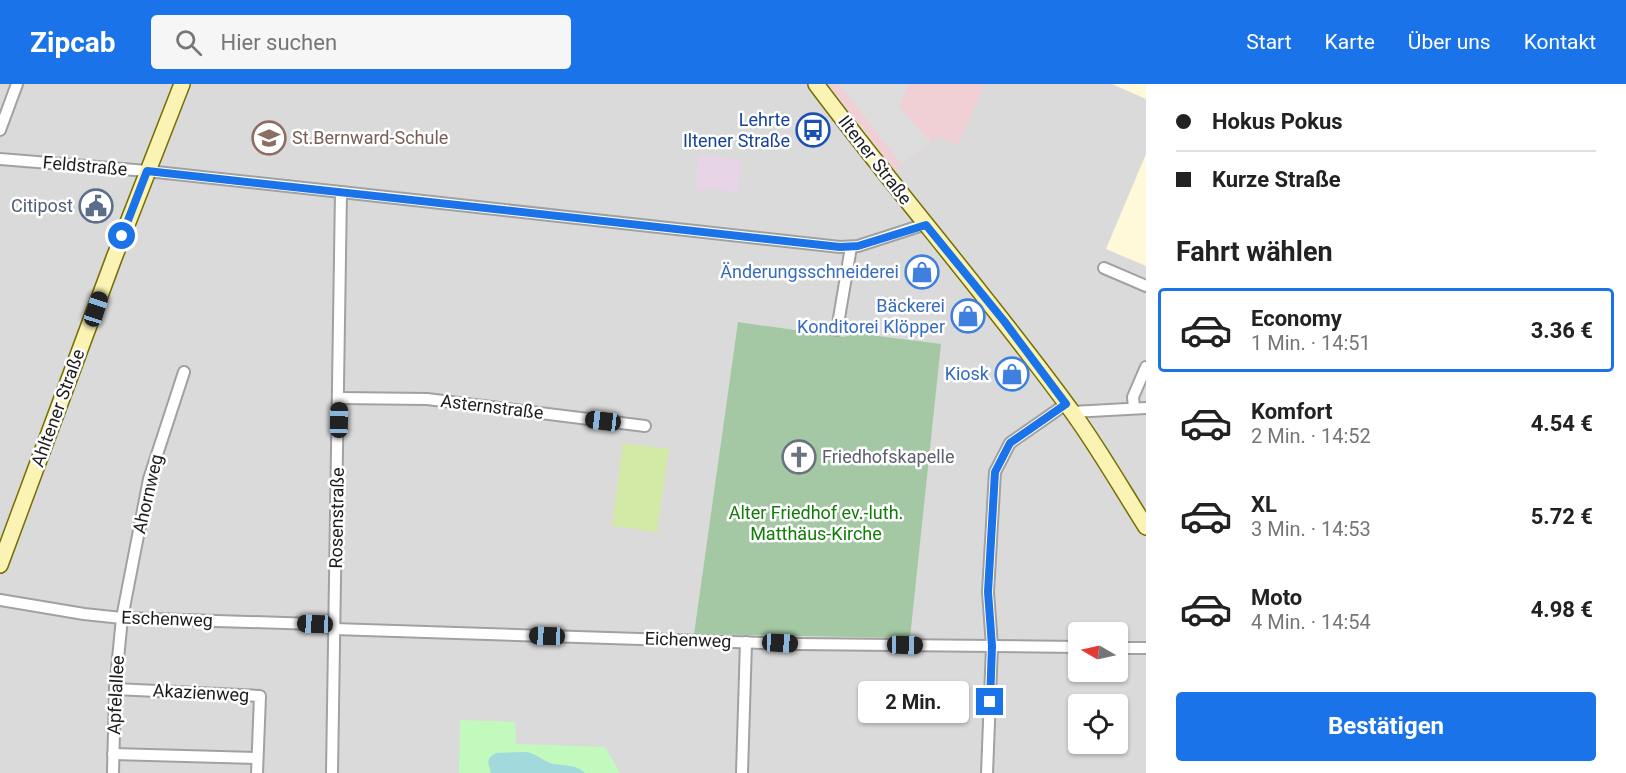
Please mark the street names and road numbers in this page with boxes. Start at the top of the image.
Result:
street label: Iltener Straße [834,111,917,208]
street label: Feldstraße [42,151,128,180]
street label: Ahltener Straße [26,346,89,470]
street label: Asternstraße [439,390,545,423]
street label: Ahornweg [128,452,167,536]
street label: Rosenstraße [325,467,348,569]
street label: Eschenweg [121,606,213,631]
street label: Eichenweg [644,627,732,652]
street label: Apfelallee [103,655,128,735]
street label: Akazienweg [152,679,250,706]

